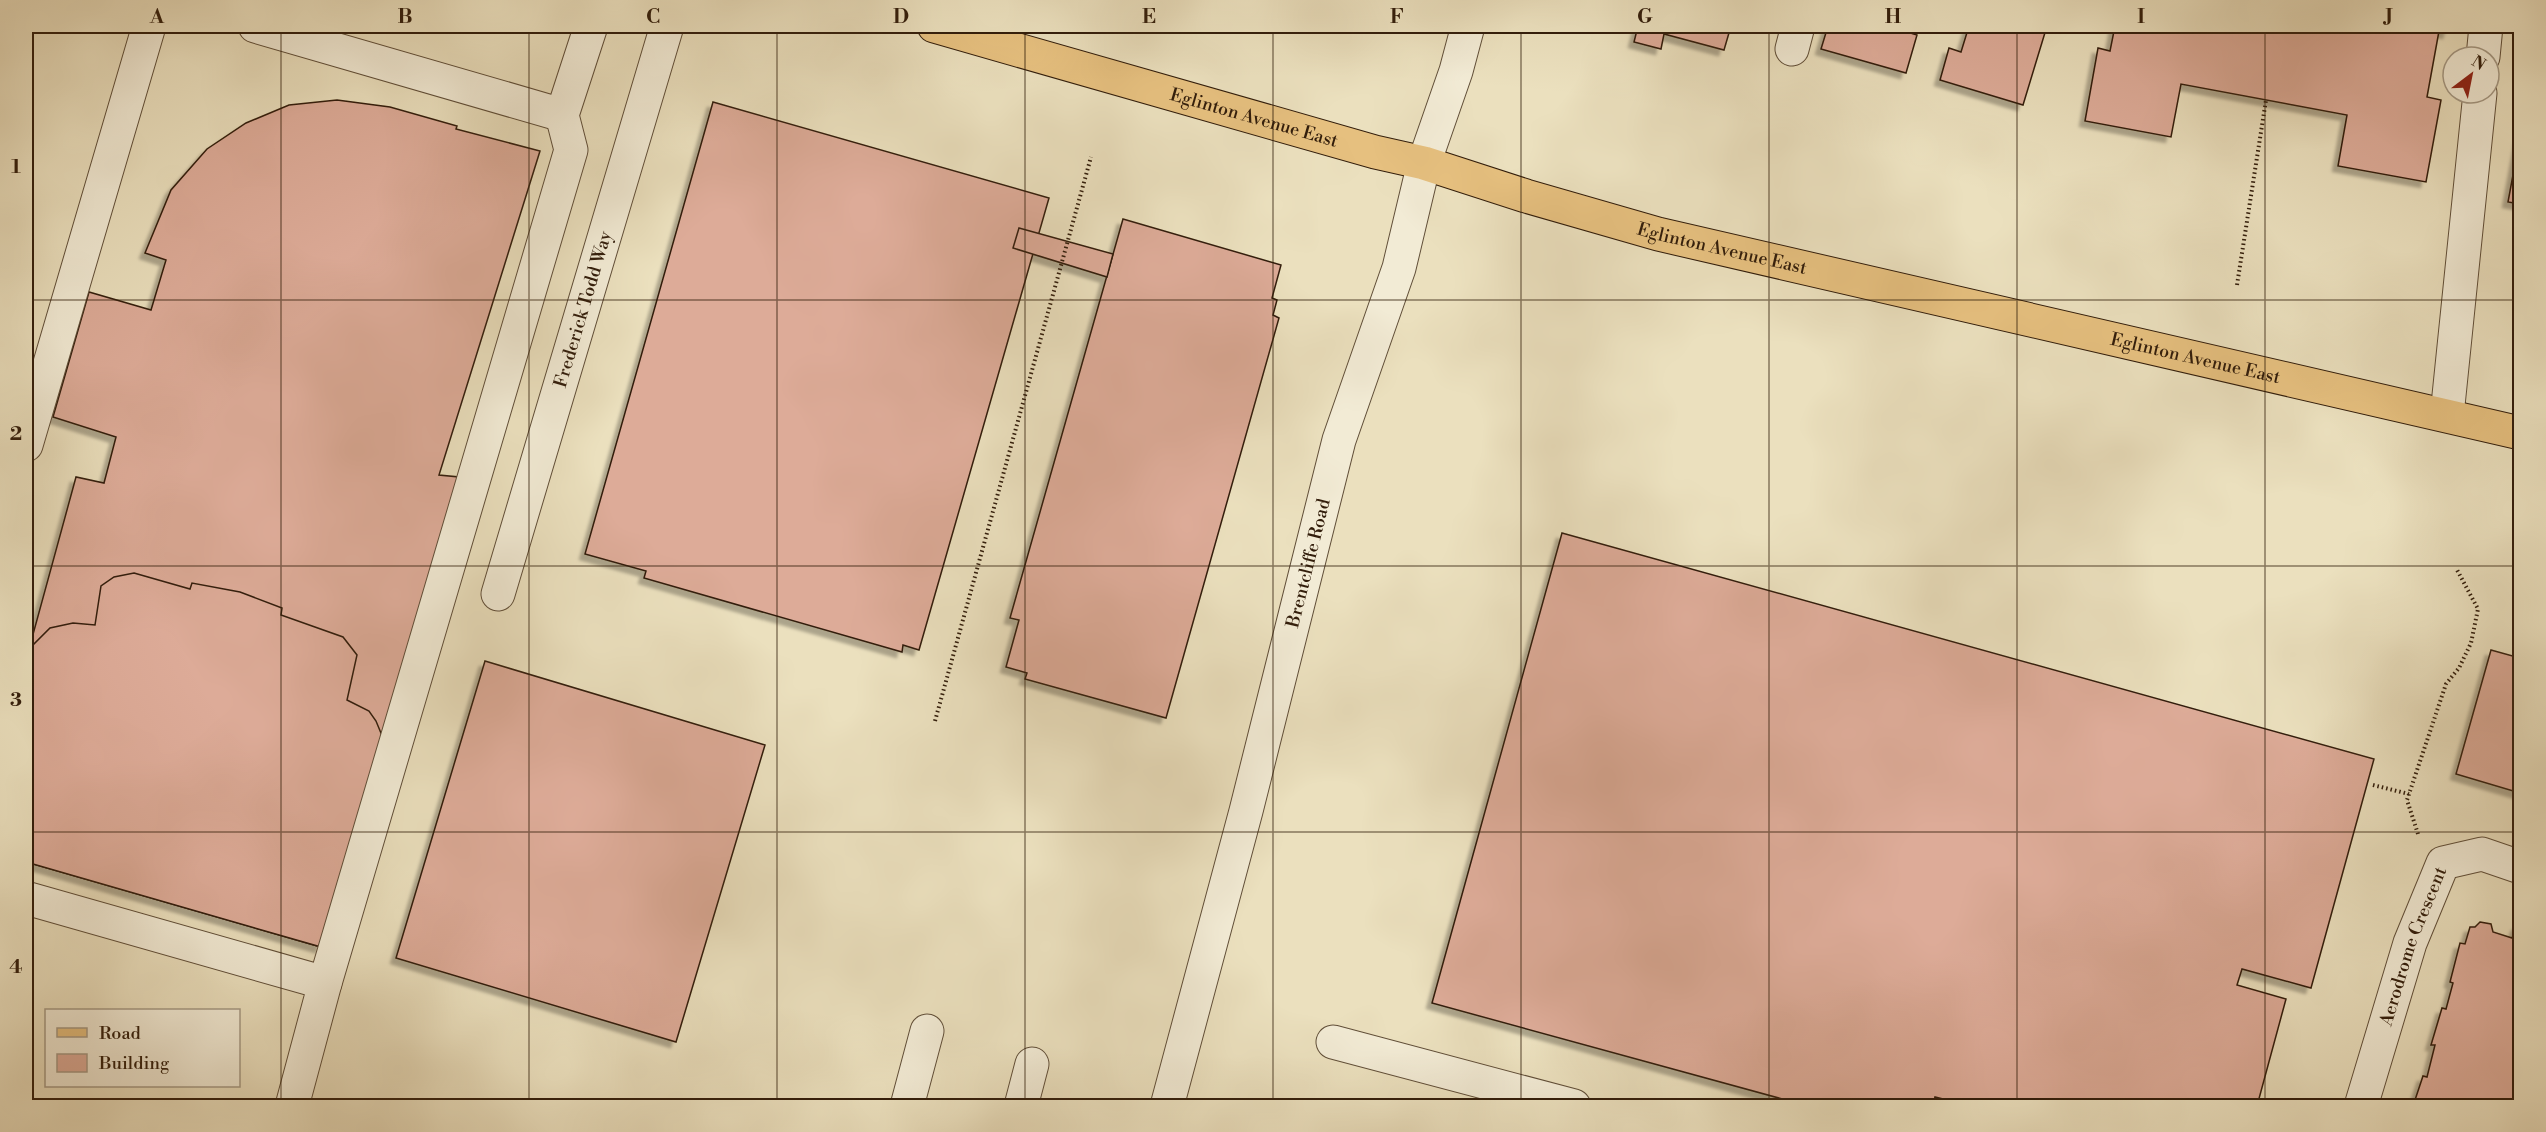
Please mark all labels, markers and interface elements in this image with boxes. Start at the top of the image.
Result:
text: A [149,5,165,30]
text: B [397,5,413,30]
text: C [646,5,660,30]
text: D [893,5,909,30]
text: E [1142,5,1156,30]
text: F [1390,5,1404,30]
text: G [1637,5,1653,30]
text: H [1885,5,1902,30]
text: I [2137,5,2145,30]
text: J [2382,5,2393,30]
north arrow [2441,45,2501,105]
text: N [2468,51,2489,75]
street label: Eglinton Avenue East [1168,83,1341,153]
text: 1 [11,155,21,180]
street label: Eglinton Avenue East [1634,217,1810,280]
street label: Frederick Todd Way [549,228,617,390]
street label: Eglinton Avenue East [2108,327,2283,389]
text: 2 [10,422,22,447]
street label: Brentcliffe Road [1281,495,1336,631]
text: 3 [10,688,22,713]
street label: Aerodrome Crescent [2374,863,2452,1030]
text: 4 [9,955,23,980]
legend [45,1009,240,1087]
text: Road [99,1022,142,1045]
text: Building [98,1052,170,1075]

